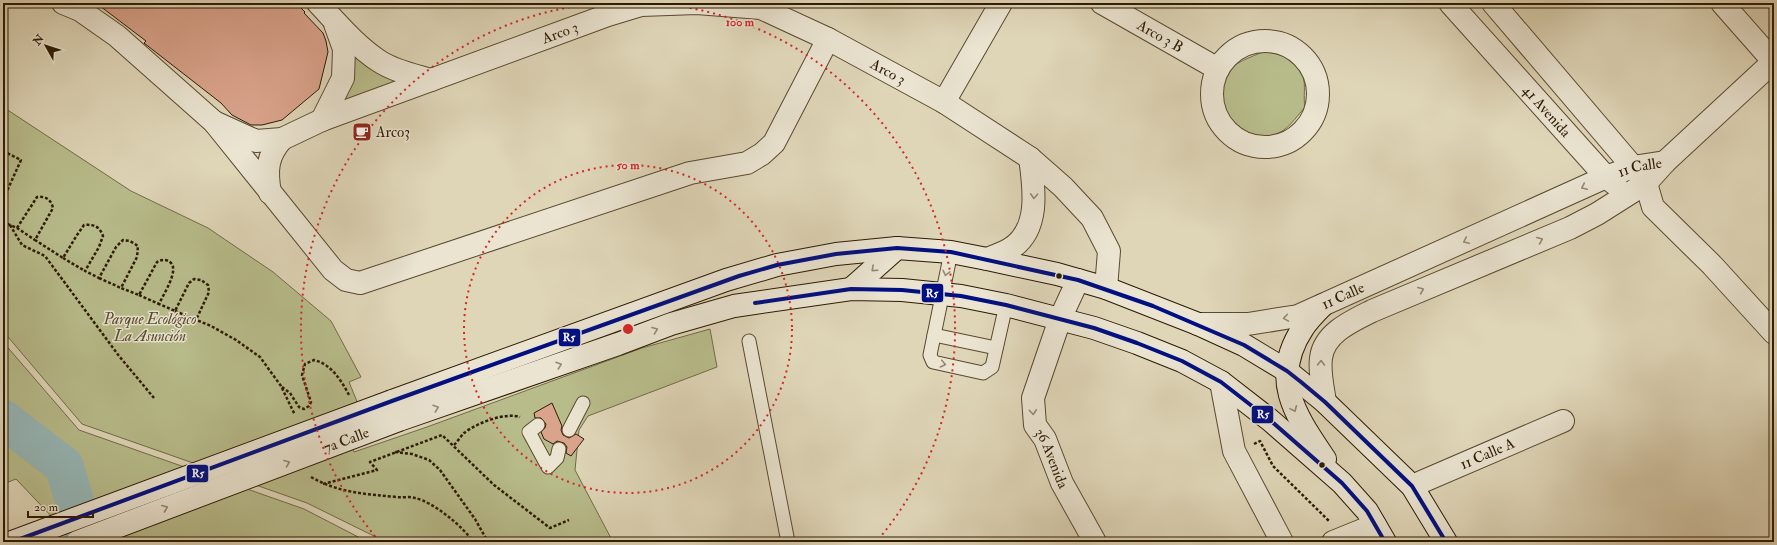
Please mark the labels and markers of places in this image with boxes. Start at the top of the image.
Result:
cafe icon: Arco3 [351,121,373,143]
place label: Arco3 [375,123,410,142]
unlabelled marker [1054,271,1064,281]
centre of rings [621,322,635,336]
unlabelled marker [1317,460,1327,470]

